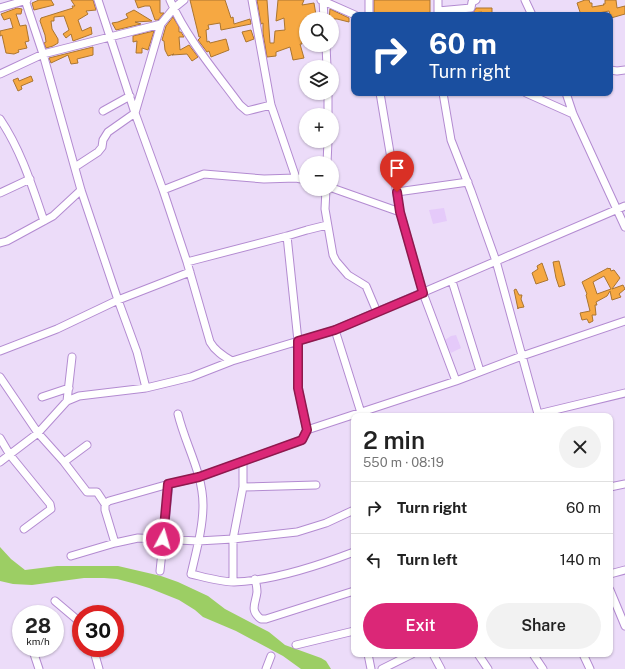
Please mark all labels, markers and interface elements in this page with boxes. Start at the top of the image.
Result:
map controls [299,12,339,196]
button: search [299,12,339,52]
text: 60 m [429,27,497,60]
icon: right [363,28,415,80]
button: layers [299,60,339,100]
text: Turn right [429,61,511,82]
button: + [299,108,339,148]
pin [380,151,414,192]
button: − [299,156,339,196]
icon: arrive [386,157,408,179]
text: 2 min [363,426,425,454]
button: close [559,426,601,468]
text: 550 m · 08:19 [363,455,444,470]
icon: right [363,497,385,519]
text: Turn right [397,499,467,516]
text: 60 m [566,499,601,516]
position arrow [142,518,184,560]
icon: left [363,549,385,571]
text: Turn left [397,551,458,568]
text: 140 m [560,551,601,568]
button: Exit [363,603,478,649]
button: Share [486,603,601,649]
speed limit sign: 30 [72,605,124,657]
text: 28 [25,614,51,638]
text: km/h [26,635,50,647]

